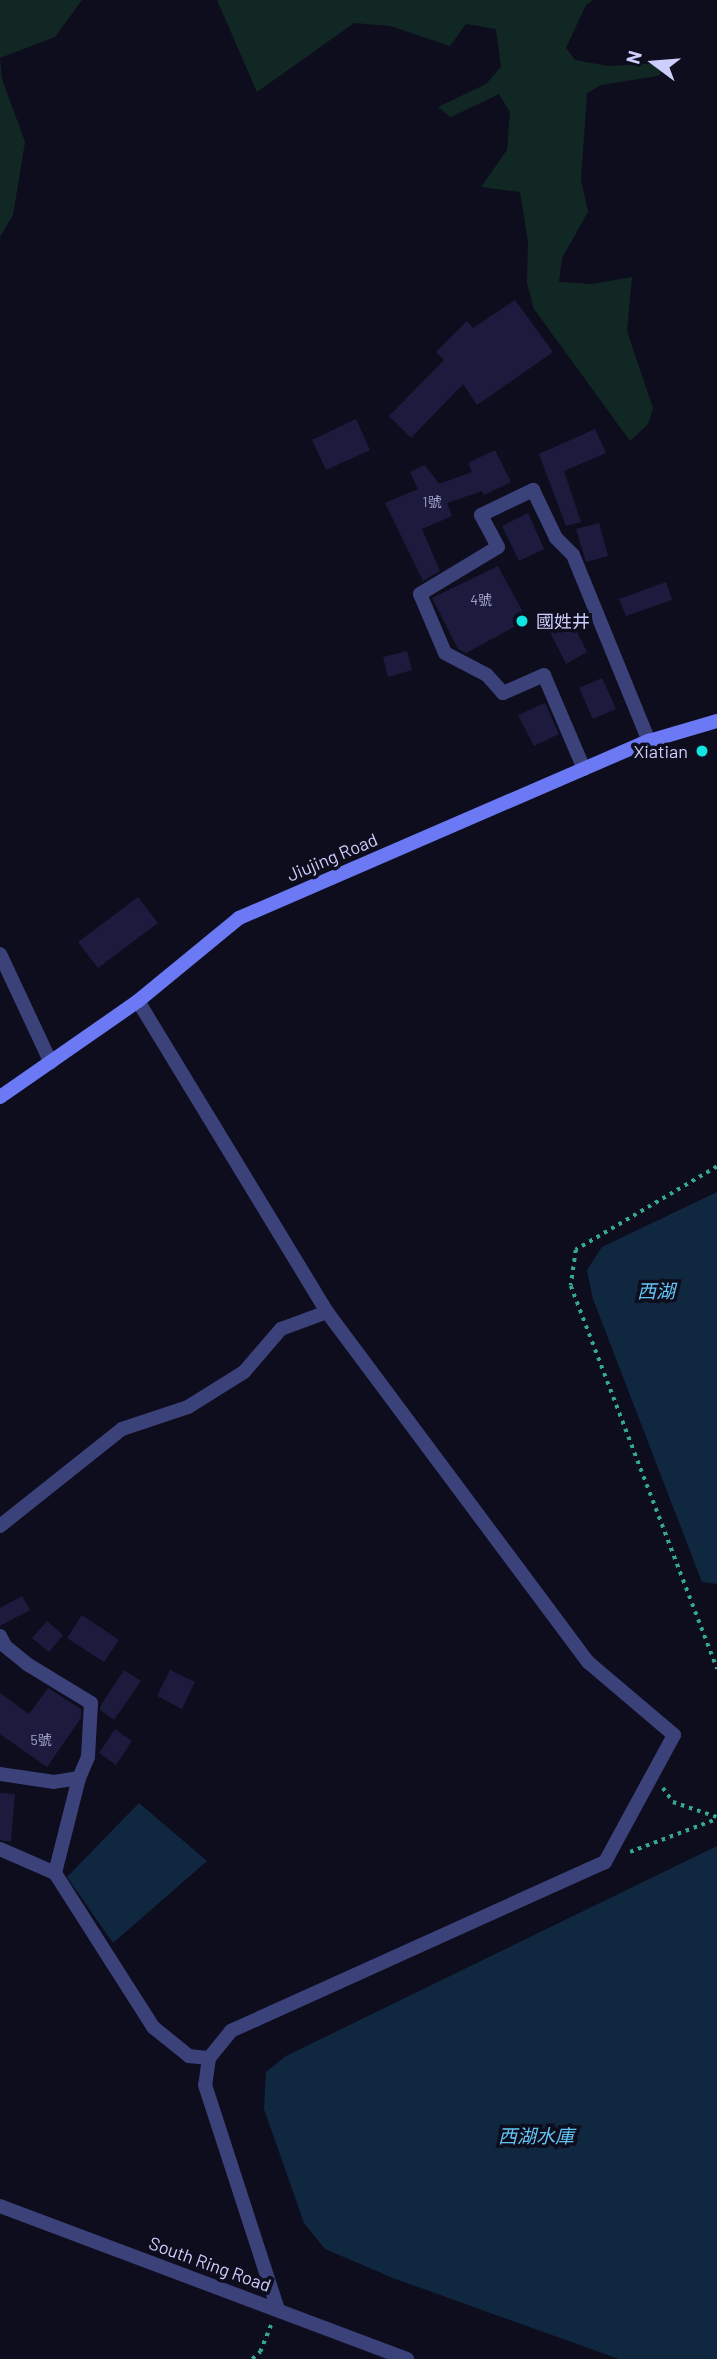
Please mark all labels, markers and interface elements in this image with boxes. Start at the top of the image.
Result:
north arrow [619,28,689,98]
text: N [621,48,646,66]
house number: 1號 [423,494,441,510]
house number: 4號 [470,592,492,608]
place label: 國姓井 [536,610,590,632]
marker: 國姓井 [514,613,530,629]
place label: Xiatian [634,740,688,762]
marker: Xiatian [694,743,710,759]
street label: Jiujing Road [283,828,381,886]
water label: 西湖 [637,1280,675,1302]
house number: 5號 [30,1732,52,1748]
water label: 西湖水庫 [498,2125,574,2147]
street label: South Ring Road [146,2232,274,2296]

